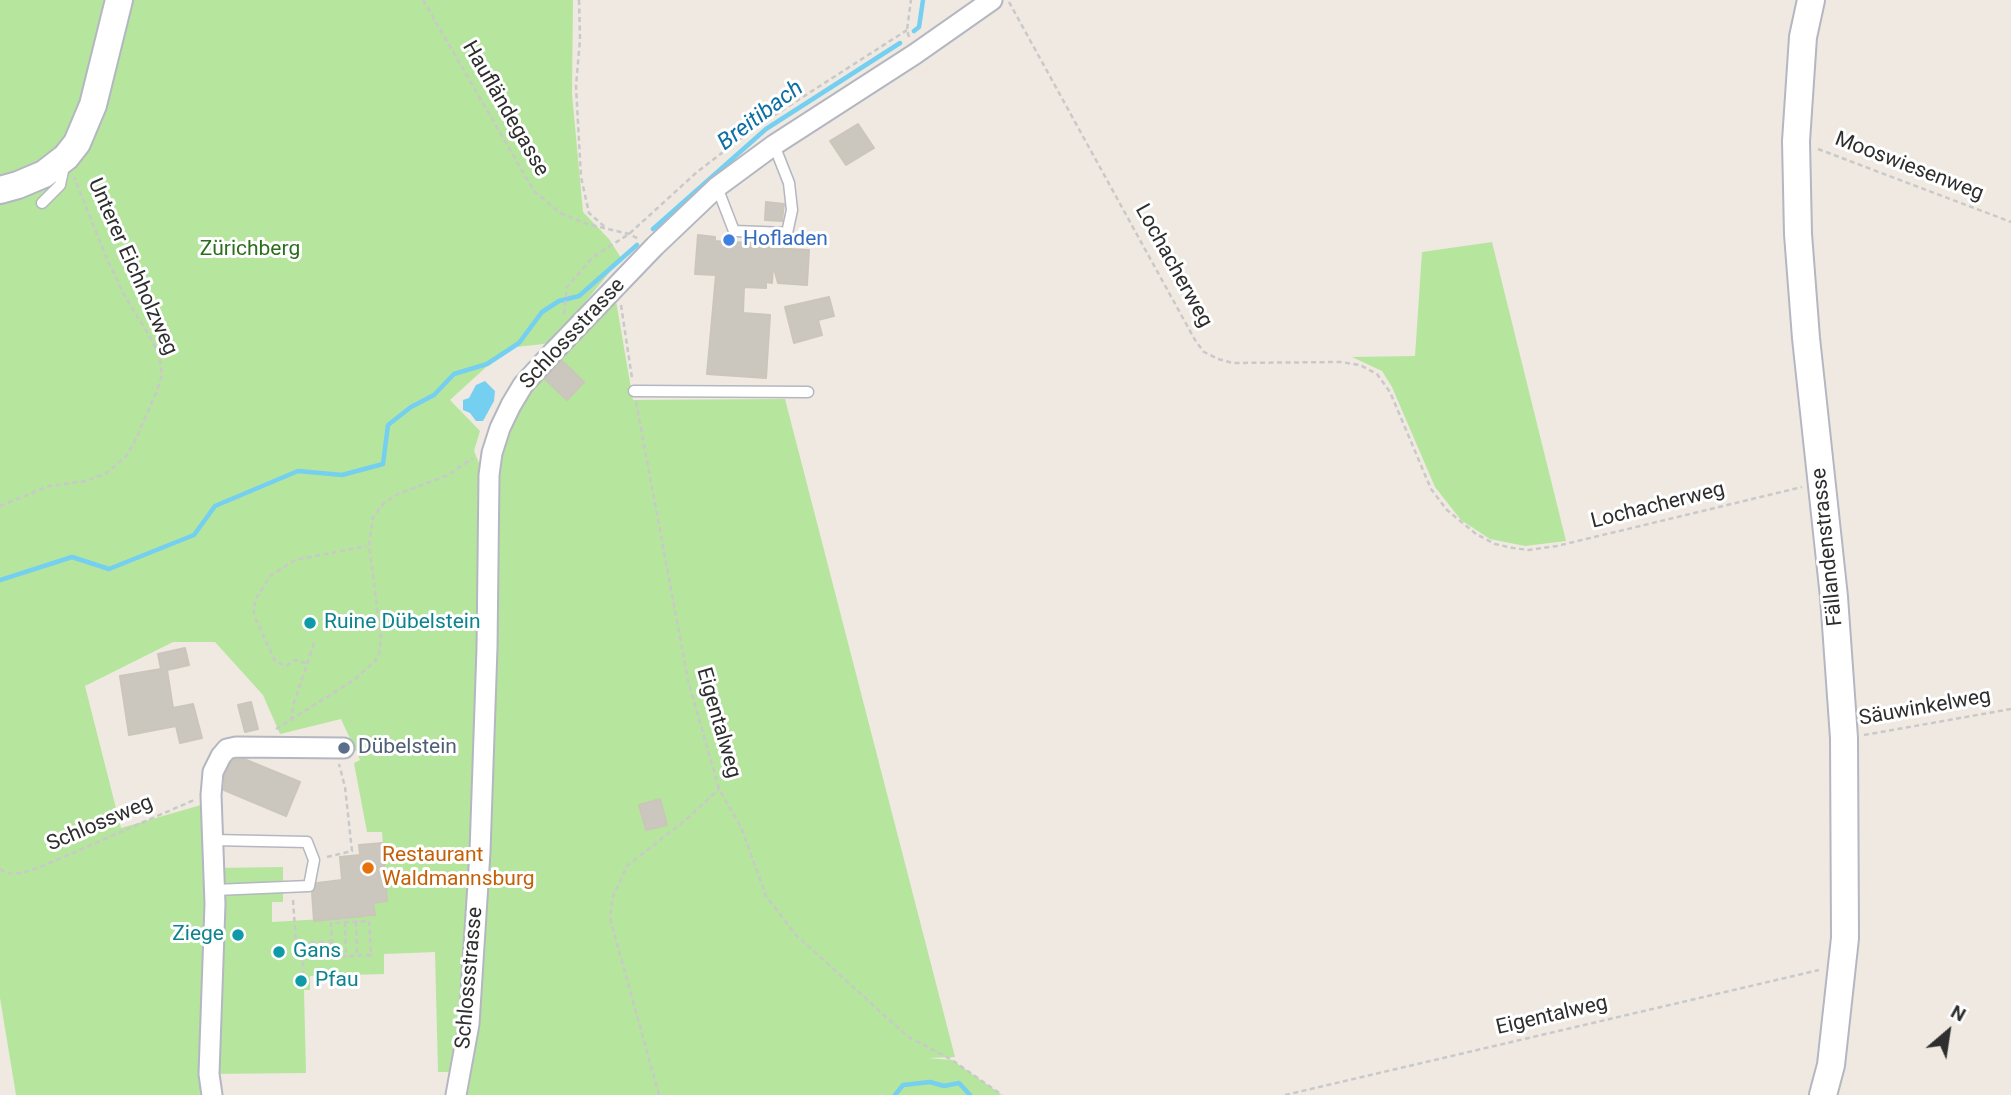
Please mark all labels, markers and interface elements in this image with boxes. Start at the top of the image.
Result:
street label: Haufländegasse [456,37,554,181]
water label: Breitibach [713,75,809,157]
street label: Mooswiesenweg [1831,127,1987,207]
street label: Unterer Eichholzweg [82,175,182,359]
street label: Lochacherweg [1129,200,1217,332]
place label: Hofladen [743,227,828,253]
marker: Hofladen [721,232,737,248]
park label: Zürichberg [200,237,300,263]
street label: Schlossstrasse [515,273,631,395]
street label: Fällandenstrasse [1807,467,1849,627]
street label: Lochacherweg [1589,477,1727,535]
place label: Ruine Dübelstein [324,610,481,636]
marker: Ruine Dübelstein [302,615,318,631]
street label: Eigentalweg [690,665,746,781]
street label: Säuwinkelweg [1857,684,1993,732]
place label: Dübelstein [358,735,457,761]
marker: Dübelstein [336,740,352,756]
street label: Schlossweg [43,790,157,858]
place label: Restaurant Waldmannsburg [382,843,535,893]
marker: Restaurant Waldmannsburg [360,860,376,876]
street label: Schlossstrasse [451,906,489,1050]
place label: Ziege [172,922,224,948]
marker: Ziege [230,927,246,943]
place label: Gans [293,939,341,965]
marker: Gans [271,944,287,960]
place label: Pfau [315,968,359,994]
marker: Pfau [293,973,309,989]
street label: Eigentalweg [1494,991,1610,1041]
north arrow [1913,997,1983,1067]
text: N [1947,1000,1970,1027]

